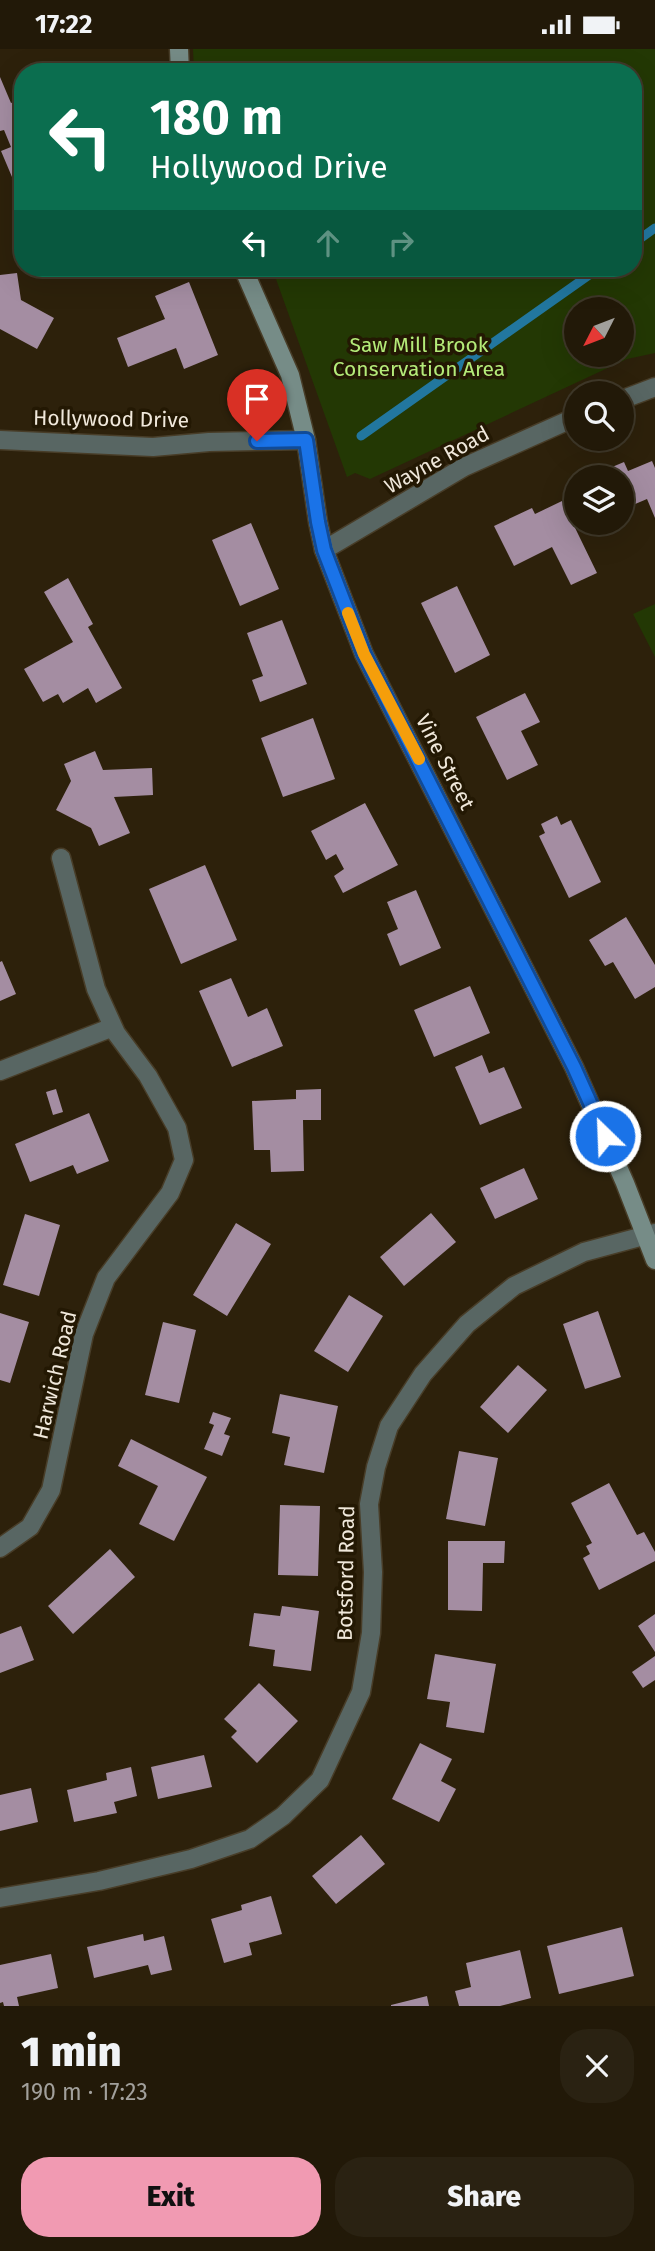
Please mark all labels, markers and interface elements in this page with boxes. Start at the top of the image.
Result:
text: 17:22 [35,9,92,40]
text: 180 m [150,88,283,147]
icon: left [35,91,126,182]
text: Hollywood Drive [150,148,388,186]
icon: left [236,224,274,262]
icon: ahead [309,224,347,262]
icon: right [382,224,420,262]
north arrow [564,297,634,367]
map controls [564,297,634,535]
park label: Saw Mill Brook Conservation Area [333,332,505,382]
pin [227,369,287,441]
icon: arrive [238,380,276,418]
button: search [564,381,634,451]
street label: Hollywood Drive [33,405,189,433]
street label: Wayne Road [380,421,494,499]
button: layers [564,465,634,535]
street label: Vine Street [410,710,480,815]
position arrow [568,1099,642,1173]
street label: Harwich Road [28,1308,82,1442]
street label: Botsford Road [332,1505,360,1641]
text: 1 min [21,2027,122,2077]
button: close [560,2029,634,2103]
text: 190 m · 17:23 [21,2078,148,2106]
button: Exit [21,2157,321,2237]
button: Share [335,2157,634,2237]

